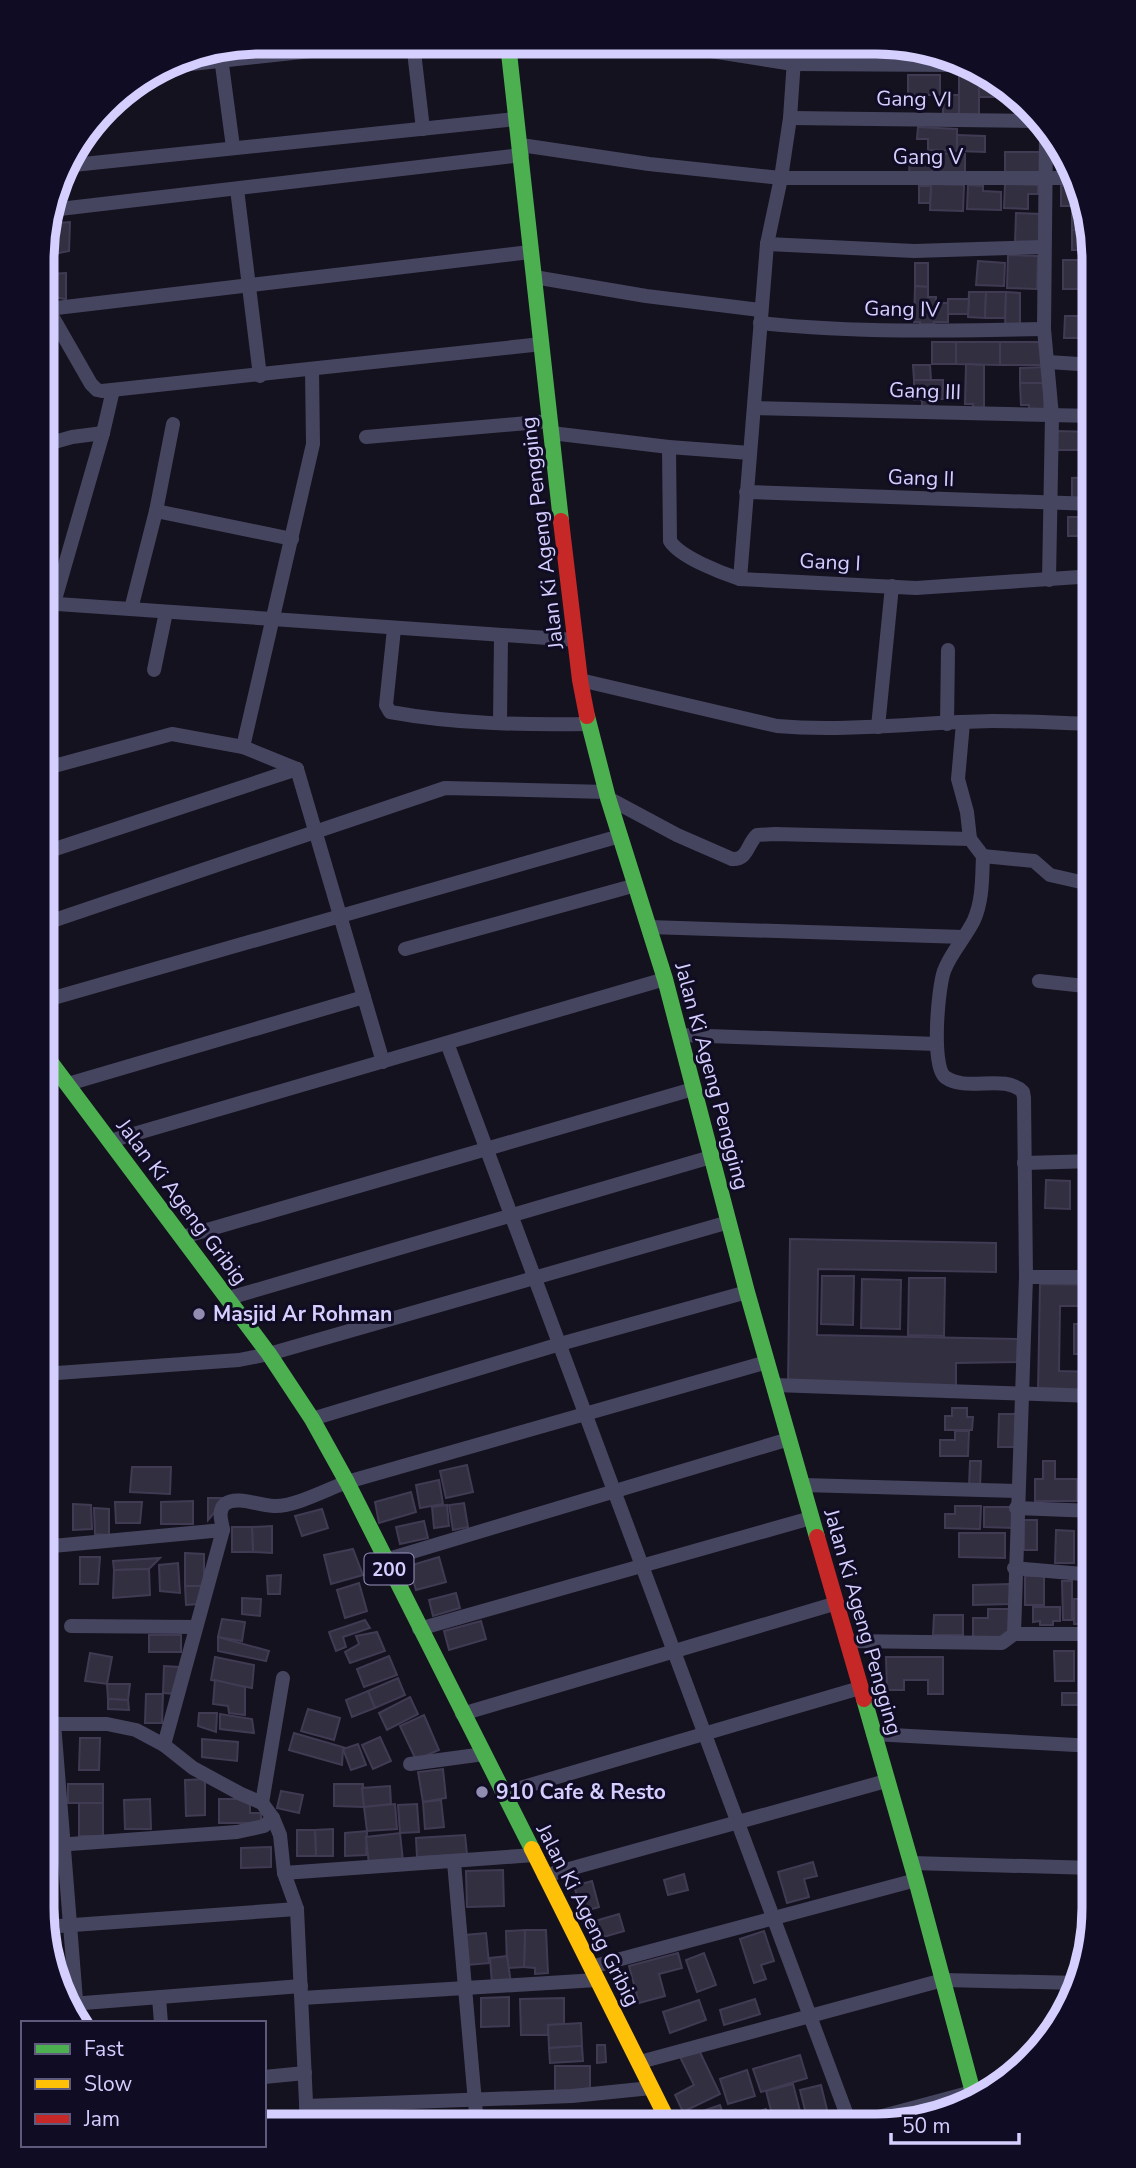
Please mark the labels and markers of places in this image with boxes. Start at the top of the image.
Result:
place label: Masjid Ar Rohman [213,1300,392,1328]
marker: Masjid Ar Rohman [191,1306,207,1322]
place label: 910 Cafe & Resto [496,1778,666,1806]
marker: 910 Cafe & Resto [474,1784,490,1800]

